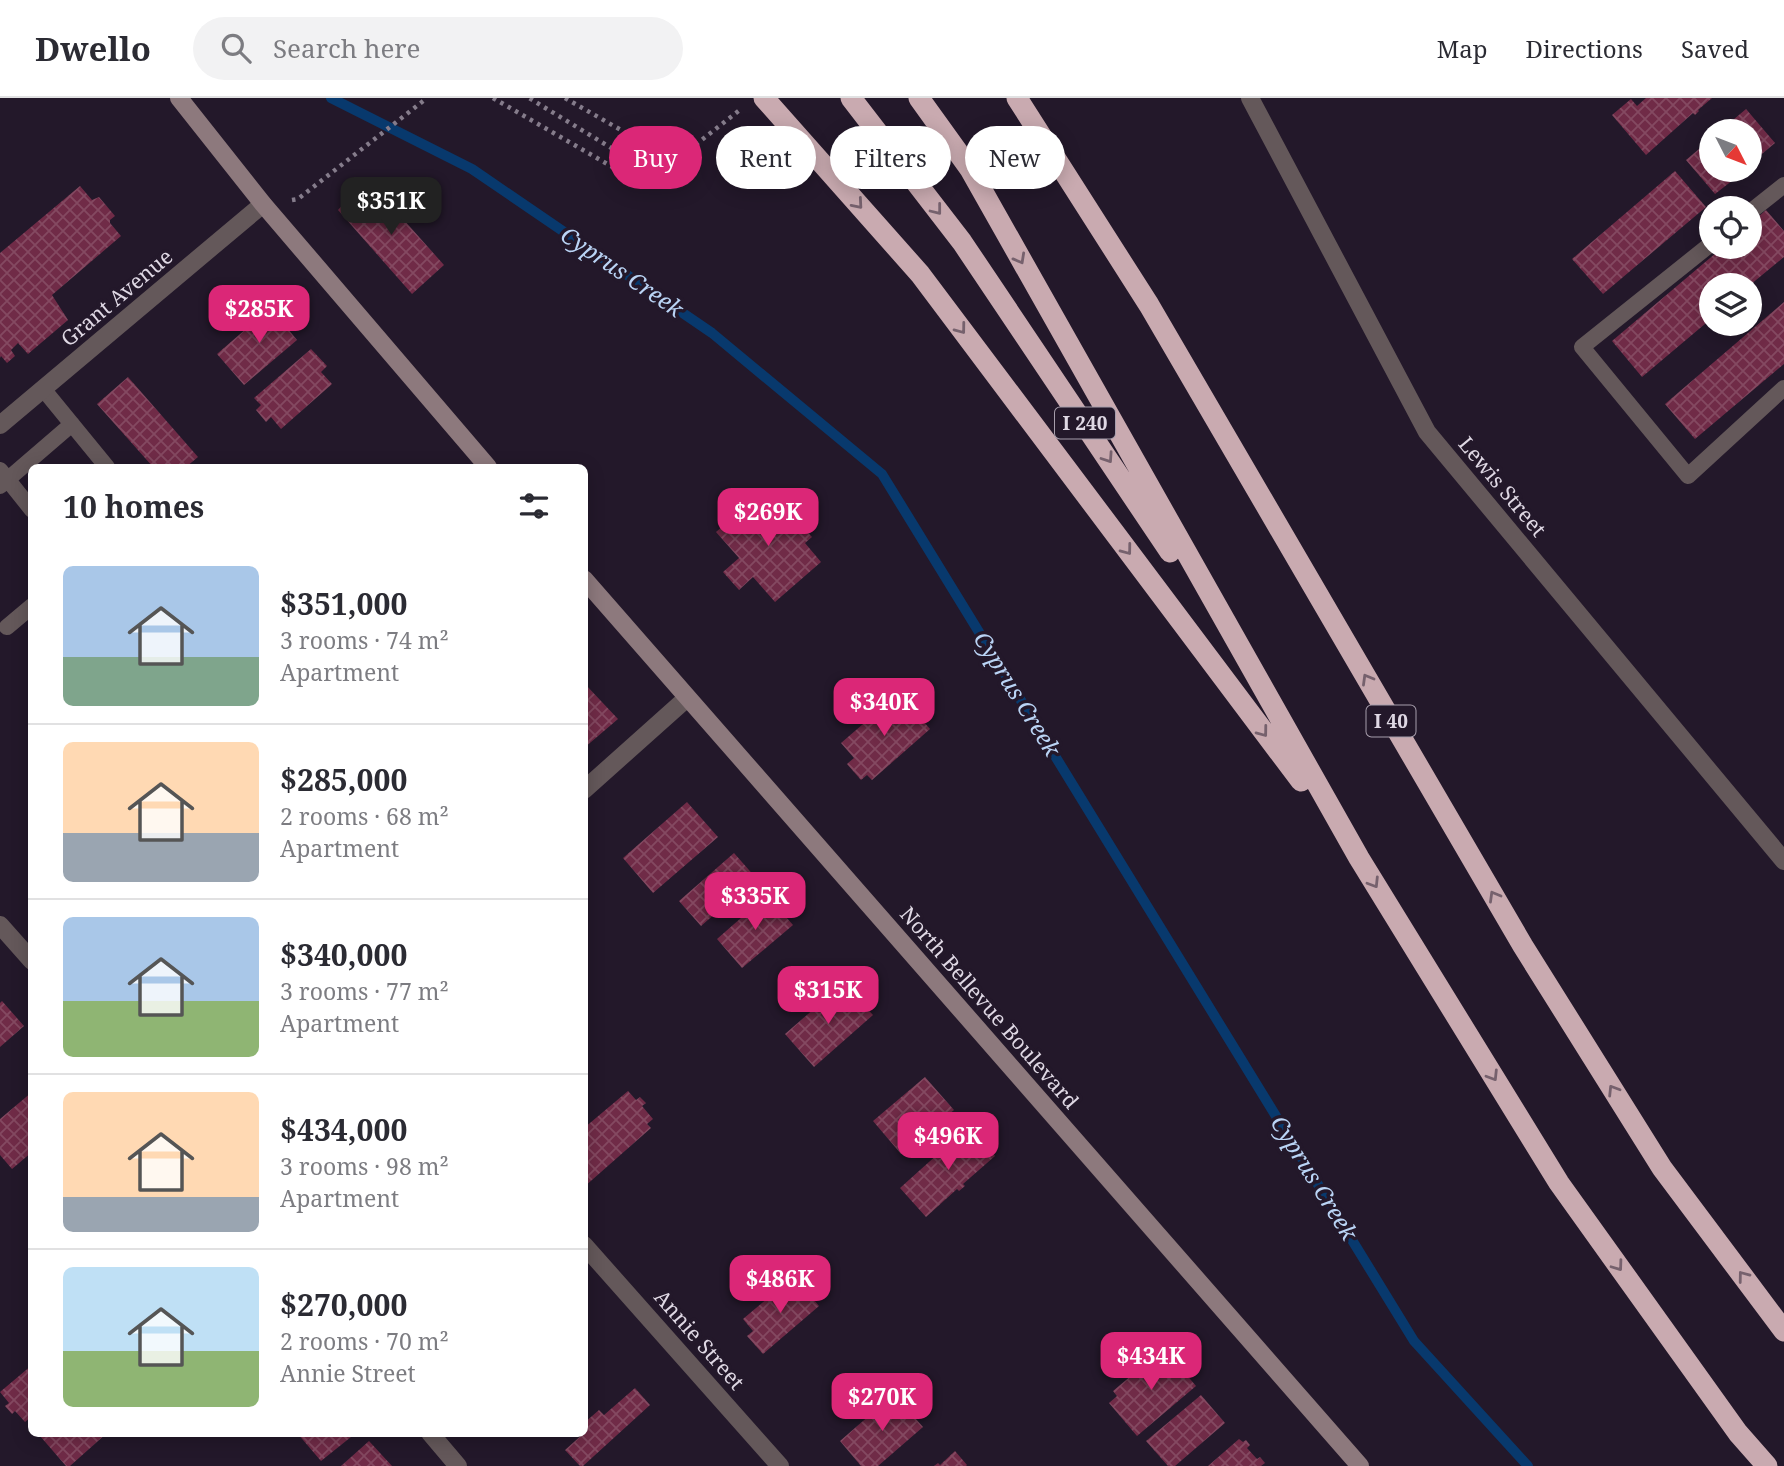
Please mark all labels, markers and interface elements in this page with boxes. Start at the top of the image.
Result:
search box [193,17,683,80]
text: Dwello [35,26,151,71]
icon: search [217,29,255,67]
text: Search here [273,30,421,66]
text: Map [1437,32,1488,65]
text: Directions [1526,32,1643,65]
text: Saved [1681,32,1749,65]
north arrow [1699,119,1762,182]
map controls [1699,119,1762,336]
chip: Buy [609,126,702,189]
chip: Rent [716,126,816,189]
chip: Filters [830,126,951,189]
chip: New [965,126,1065,189]
pin: $351K [342,178,440,237]
text: $351K [357,184,425,216]
one-way arrow [850,196,862,209]
button: locate [1699,196,1762,259]
one-way arrow [929,203,942,215]
water label: Cyprus Creek [555,218,691,325]
street label: Grant Avenue [55,242,178,352]
one-way arrow [1012,252,1025,264]
button: layers [1699,273,1762,336]
pin: $285K [210,286,308,345]
text: $285K [225,292,293,324]
one-way arrow [952,321,965,333]
road number: I 240 [1055,408,1115,438]
street label: Lewis Street [1453,430,1553,542]
one-way arrow [1100,450,1112,463]
text: 10 homes [63,486,204,527]
icon: filters [515,487,553,525]
pin: $269K [719,489,817,548]
text: $269K [734,495,802,527]
one-way arrow [1118,542,1131,554]
text: $351,000 [280,583,407,624]
icon: home [119,594,203,678]
text: 3 rooms · 74 m² [280,624,449,656]
water label: Cyprus Creek [967,625,1069,763]
text: Apartment [280,656,399,688]
one-way arrow [1362,673,1375,686]
pin: $340K [835,678,933,738]
text: $340K [850,685,918,717]
road number: I 40 [1366,706,1416,736]
one-way arrow [1255,724,1268,736]
text: $285,000 [280,759,407,800]
icon: home [119,770,203,854]
text: 2 rooms · 68 m² [280,800,449,832]
text: Apartment [280,832,399,864]
pin: $335K [706,872,804,932]
one-way arrow [1365,875,1378,888]
text: $335K [721,879,789,911]
one-way arrow [1489,891,1502,904]
street label: North Bellevue Boulevard [894,900,1085,1114]
text: $340,000 [280,934,407,975]
icon: home [119,945,203,1029]
pin: $315K [779,967,877,1026]
text: $315K [794,973,862,1005]
text: 3 rooms · 77 m² [280,975,449,1007]
text: Apartment [280,1007,399,1039]
one-way arrow [1485,1069,1498,1082]
one-way arrow [1609,1085,1622,1098]
text: $434,000 [280,1109,407,1150]
water label: Cyprus Creek [1264,1109,1366,1247]
pin: $496K [899,1112,997,1172]
text: $496K [914,1119,982,1151]
icon: home [119,1120,203,1204]
text: 3 rooms · 98 m² [280,1150,449,1182]
text: Apartment [280,1182,399,1214]
pin: $486K [731,1256,829,1315]
one-way arrow [1610,1258,1623,1271]
text: $486K [746,1262,814,1294]
one-way arrow [1739,1272,1752,1284]
street label: Annie Street [649,1283,751,1395]
text: $270,000 [280,1284,407,1325]
icon: home [119,1295,203,1379]
text: 2 rooms · 70 m² [280,1325,449,1357]
pin: $434K [1102,1332,1200,1392]
text: $434K [1117,1339,1185,1371]
text: Annie Street [280,1357,416,1389]
pin: $270K [833,1374,931,1433]
text: $270K [848,1380,916,1412]

